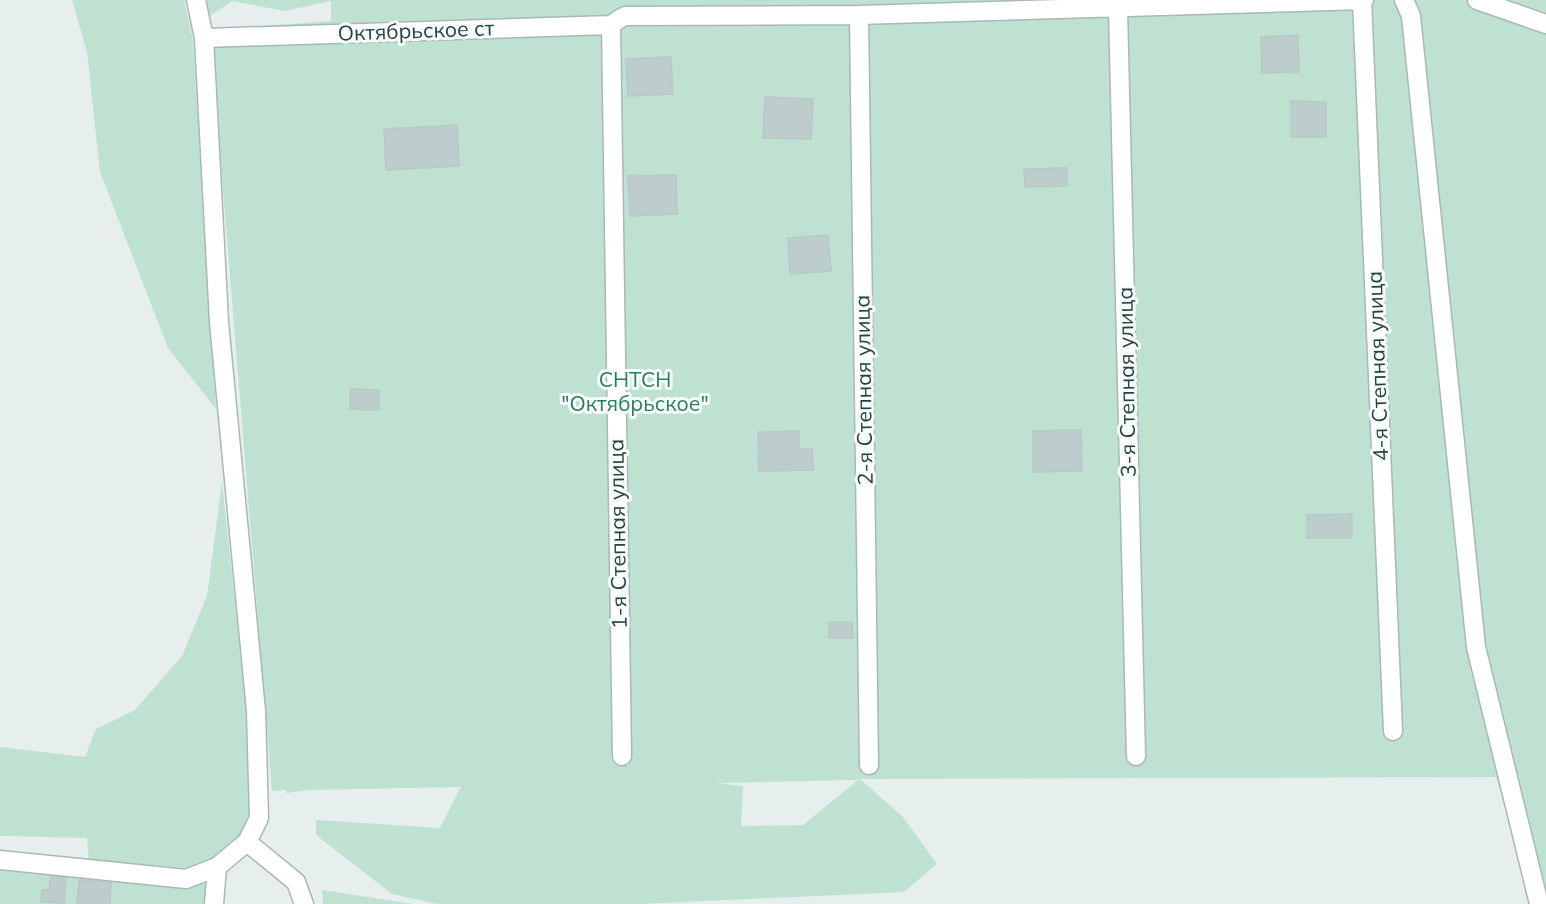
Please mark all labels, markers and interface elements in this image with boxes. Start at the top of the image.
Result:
street label: Октябрьское ст [337,14,495,46]
street label: 4-я Степная улица [1361,271,1393,462]
street label: 3-я Степная улица [1111,287,1141,477]
street label: 2-я Степная улица [848,295,878,485]
park label: СНТСН "Октябрьское" [561,366,709,416]
street label: 1-я Степная улица [602,439,632,629]

